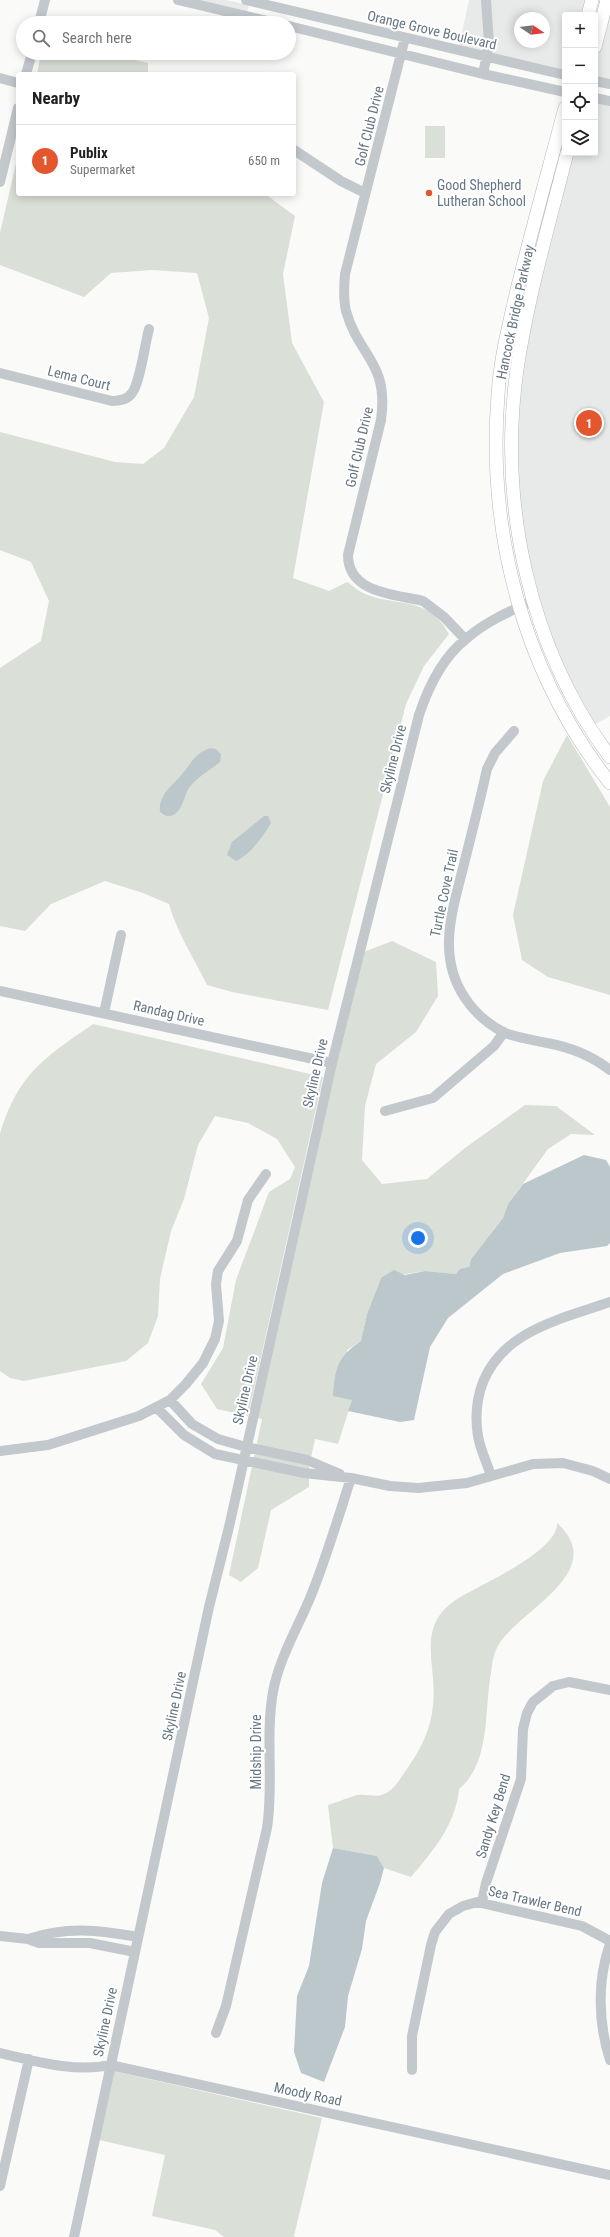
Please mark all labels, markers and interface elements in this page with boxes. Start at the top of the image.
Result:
street label: Orange Grove Boulevard [366,7,498,53]
north arrow [514,12,550,48]
map controls [562,12,598,156]
button: + [562,12,598,48]
search box [16,16,296,60]
icon: search [30,27,52,49]
text: Search here [62,29,132,47]
button: − [562,48,598,84]
street label: Golf Club Drive [351,84,387,168]
button: locate [562,84,598,120]
text: Nearby [32,88,80,108]
button: layers [562,120,598,156]
text: Publix [70,144,108,162]
text: 1 [42,153,48,168]
text: 650 m [248,153,280,168]
text: Supermarket [70,162,135,177]
place label: Good Shepherd Lutheran School [437,177,526,209]
marker: Good Shepherd Lutheran School [424,188,434,198]
street label: Hancock Bridge Parkway [493,243,537,381]
street label: Lema Court [46,362,112,394]
street label: Golf Club Drive [342,405,376,489]
pin: 1 [576,408,602,438]
street label: Skyline Drive [377,723,409,795]
street label: Turtle Cove Trail [427,848,461,938]
street label: Randag Drive [132,997,207,1029]
street label: Skyline Drive [299,1037,331,1109]
your location [408,1228,428,1248]
street label: Skyline Drive [229,1354,261,1426]
street label: Skyline Drive [159,1670,189,1742]
street label: Midship Drive [248,1714,264,1790]
street label: Sandy Key Bend [473,1772,513,1860]
street label: Sea Trawler Bend [487,1882,583,1920]
street label: Skyline Drive [90,1986,120,2058]
street label: Moody Road [273,2079,343,2109]

